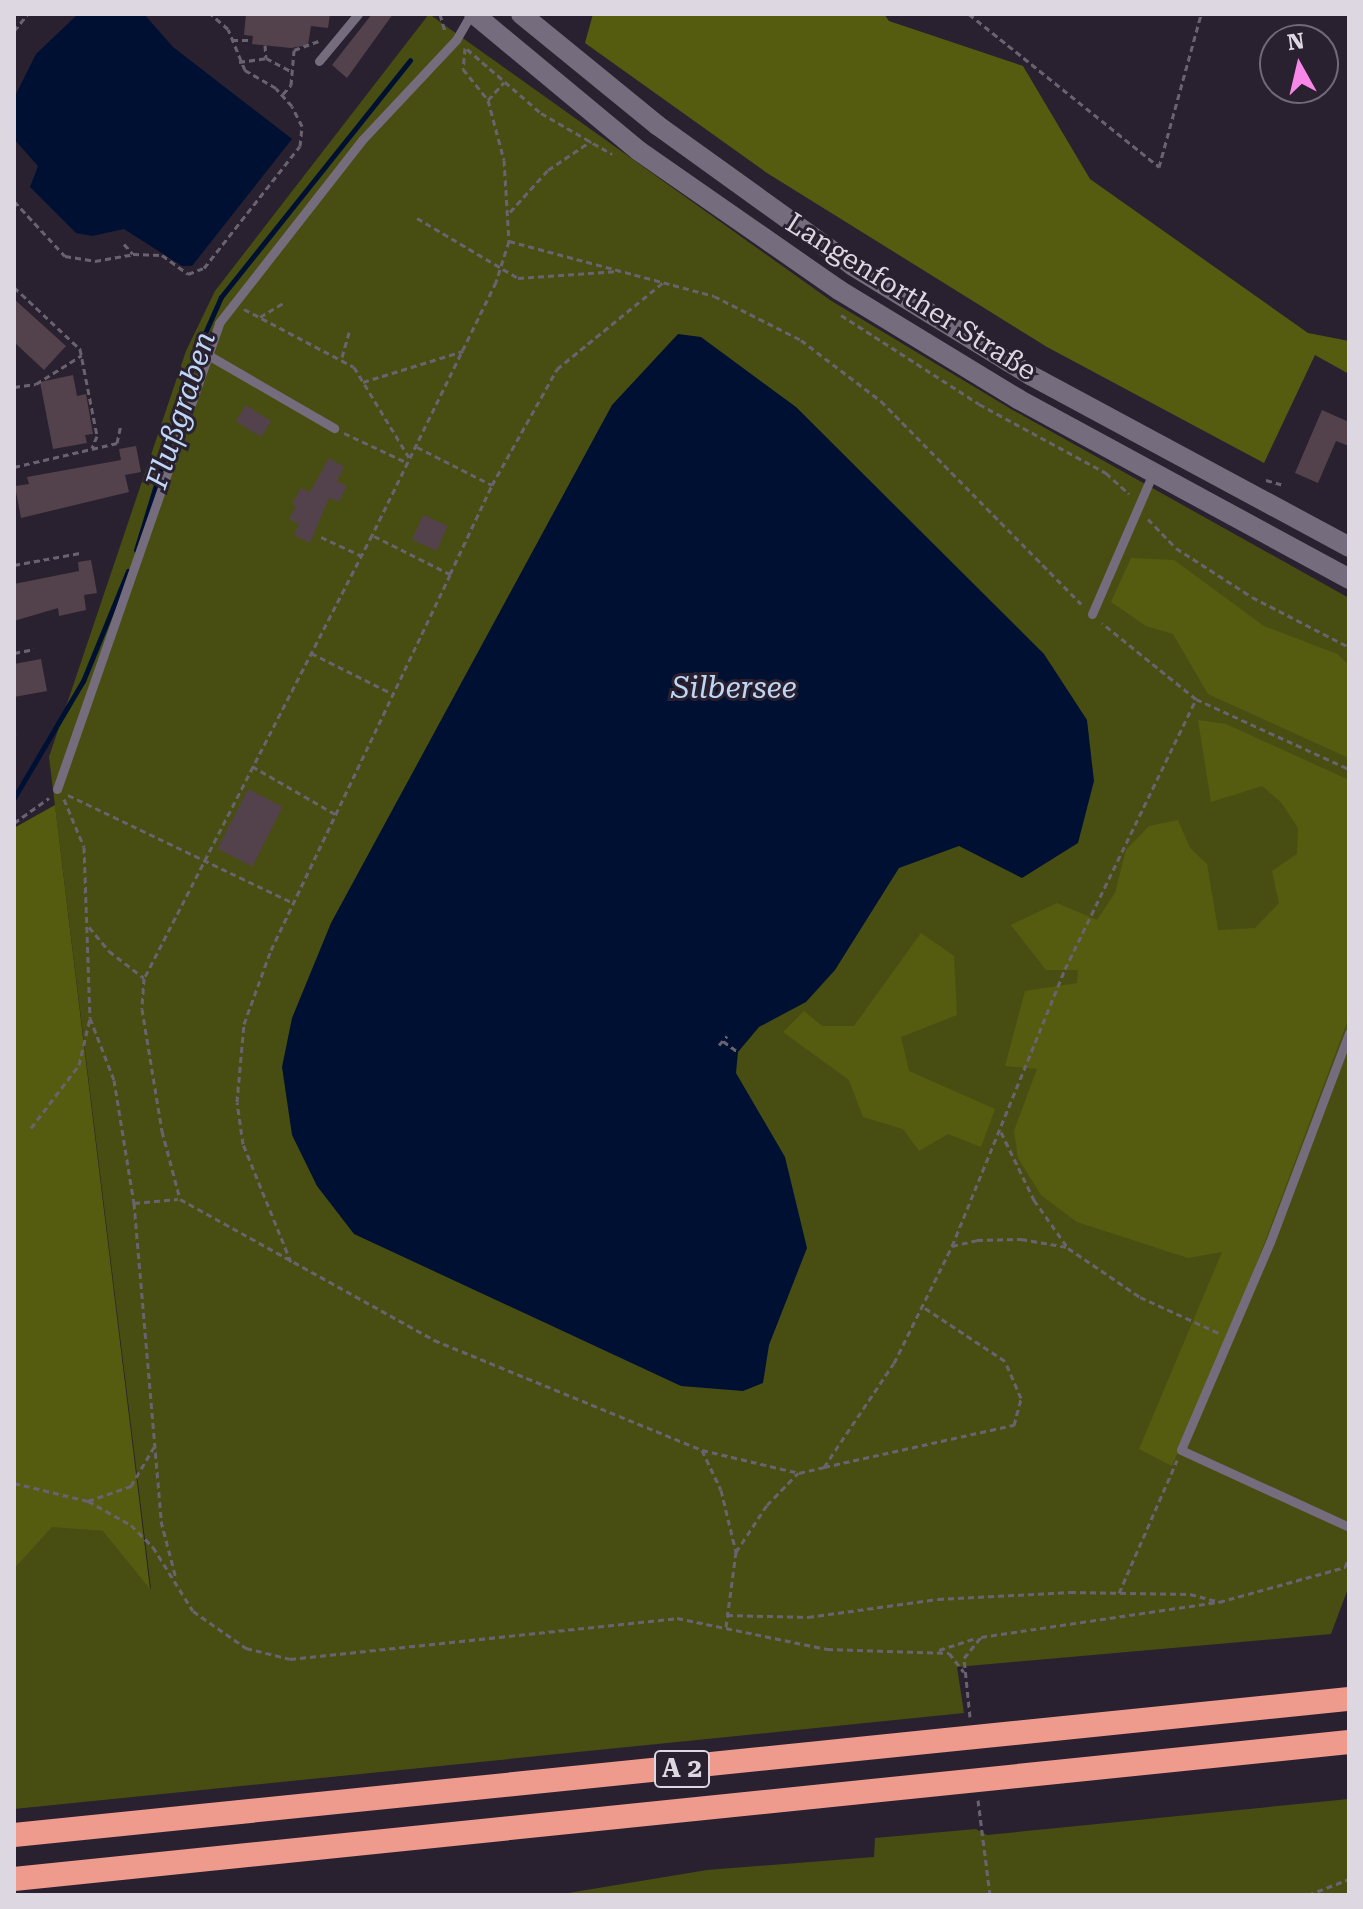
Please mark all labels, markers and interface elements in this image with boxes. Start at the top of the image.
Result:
north arrow [1259,24,1339,104]
text: N [1286,28,1306,55]
street label: Langenforther Straße [780,206,1042,388]
water label: Flußgraben [139,327,223,493]
water label: Silbersee [671,670,797,706]
road number: A 2 [654,1747,710,1791]

